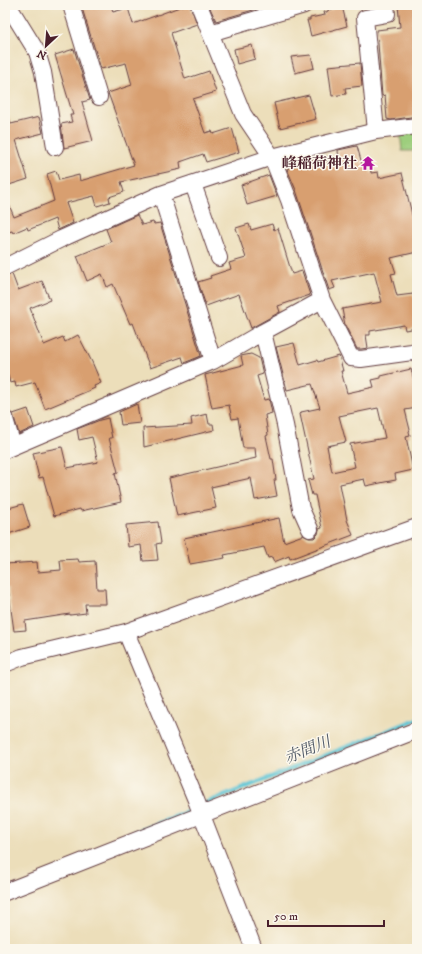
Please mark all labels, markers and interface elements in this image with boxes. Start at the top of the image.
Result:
north arrow [26,26,66,66]
text: N [35,46,49,62]
place label: 峰稲荷神社 [282,154,357,173]
temple icon: 峰稲荷神社 [360,155,376,171]
water label: 赤間川 [281,731,335,768]
scale bar [268,902,384,928]
text: 50 m [274,909,298,924]

